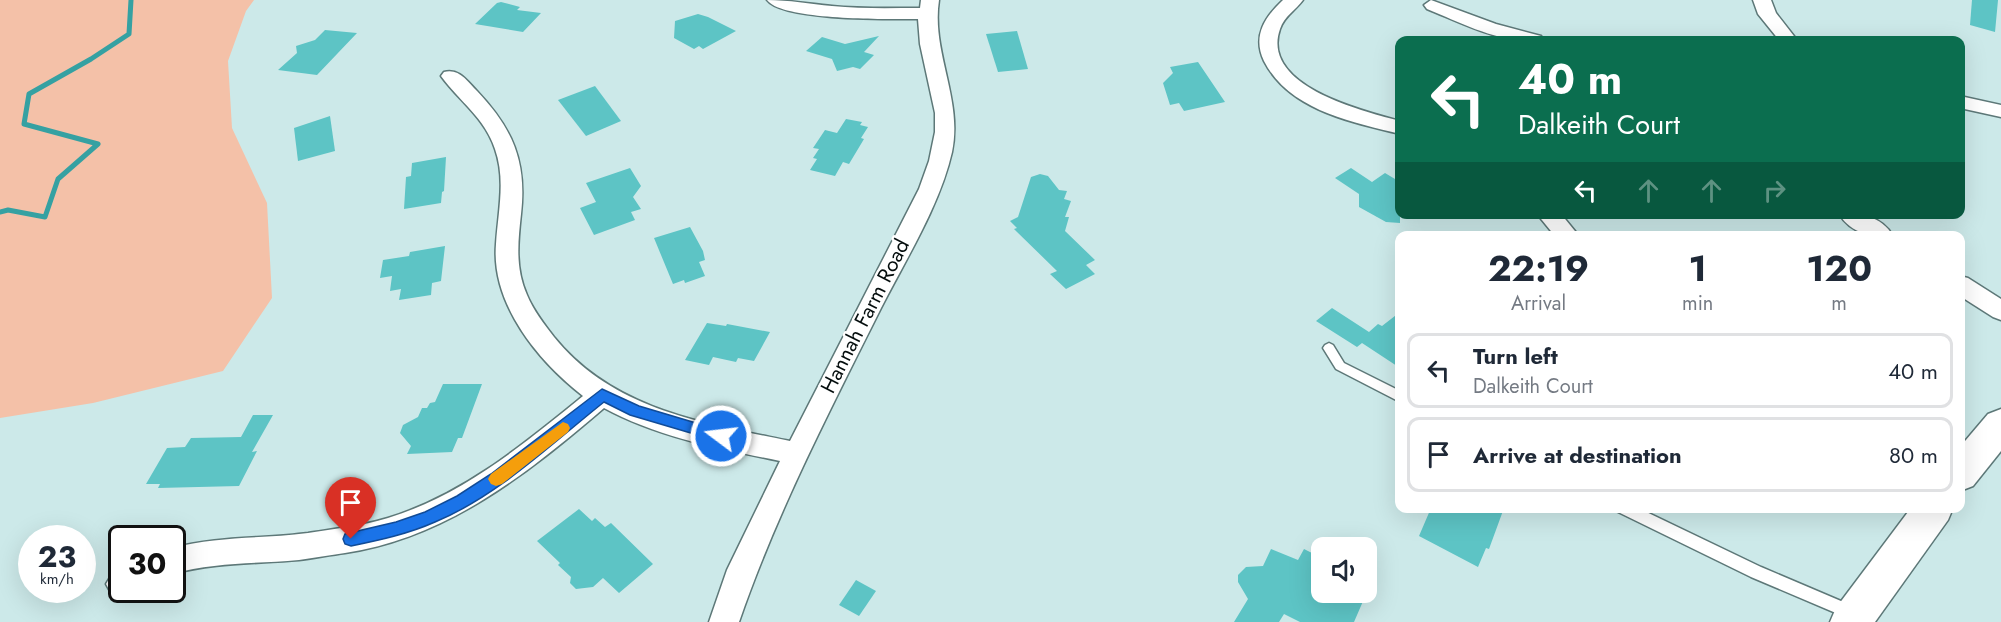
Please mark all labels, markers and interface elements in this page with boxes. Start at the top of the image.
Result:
text: 40 m [1518,49,1622,110]
icon: left [1419,60,1497,138]
text: Dalkeith Court [1518,105,1680,144]
icon: left [1569,174,1602,207]
icon: ahead [1632,174,1665,207]
icon: ahead [1695,174,1728,207]
icon: right [1758,174,1791,207]
street label: Hannah Farm Road [813,234,917,398]
text: 22:19 [1488,242,1589,294]
text: 1 [1689,242,1707,294]
text: 120 [1806,242,1872,294]
text: Arrival [1511,289,1566,318]
text: min [1682,289,1713,318]
text: m [1831,289,1847,318]
text: Turn left [1473,340,1558,372]
icon: left [1422,354,1455,387]
text: 40 m [1888,355,1938,387]
text: Dalkeith Court [1473,372,1593,401]
position arrow [689,404,753,468]
icon: arrive [1422,438,1455,471]
text: Arrive at destination [1473,439,1682,471]
text: 80 m [1889,439,1938,471]
pin [325,477,376,539]
icon: arrive [334,486,367,519]
speed limit sign: 30 [108,525,186,603]
text: 23 [38,535,76,578]
map controls [1311,537,1377,603]
button: sound [1311,537,1377,603]
text: km/h [40,568,74,590]

